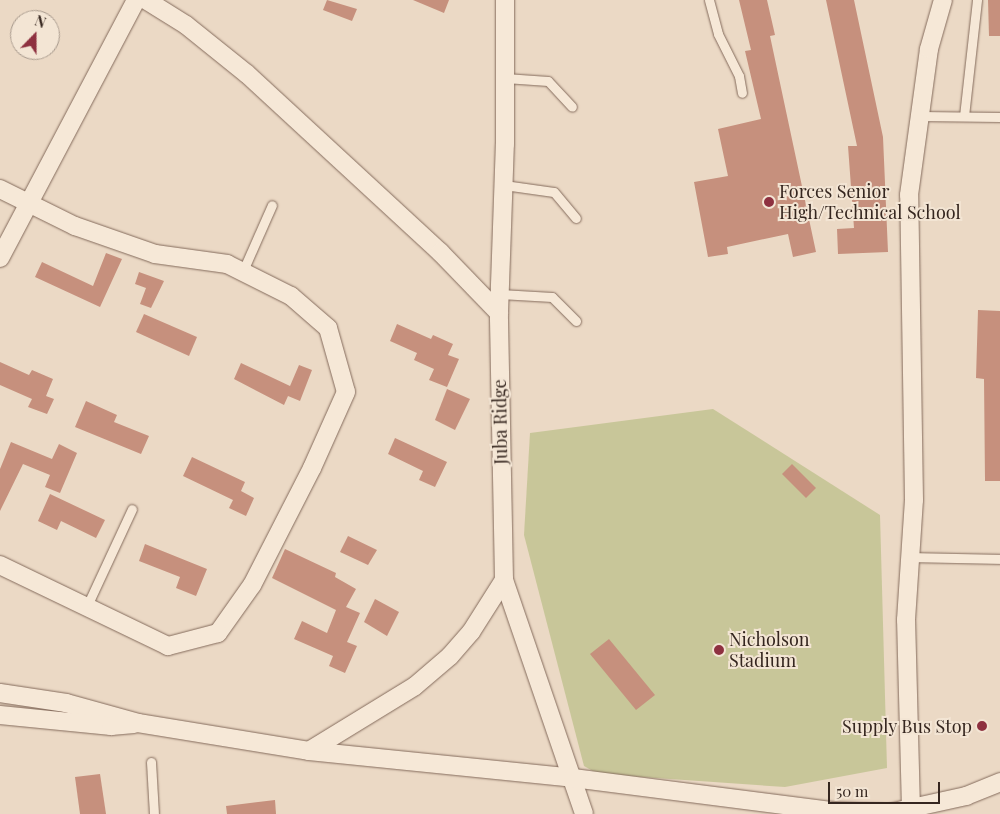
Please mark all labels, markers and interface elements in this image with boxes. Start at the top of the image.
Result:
north arrow [10,10,60,60]
text: N [32,11,49,32]
place label: Forces Senior High/Technical School [779,181,961,223]
marker: Forces Senior High/Technical School [763,196,775,208]
street label: Juba Ridge [488,379,512,465]
place label: Nicholson Stadium [729,629,810,672]
marker: Nicholson Stadium [713,644,725,656]
place label: Supply Bus Stop [842,715,972,737]
marker: Supply Bus Stop [976,720,988,732]
scale bar [830,772,942,804]
text: 50 m [836,781,868,801]

